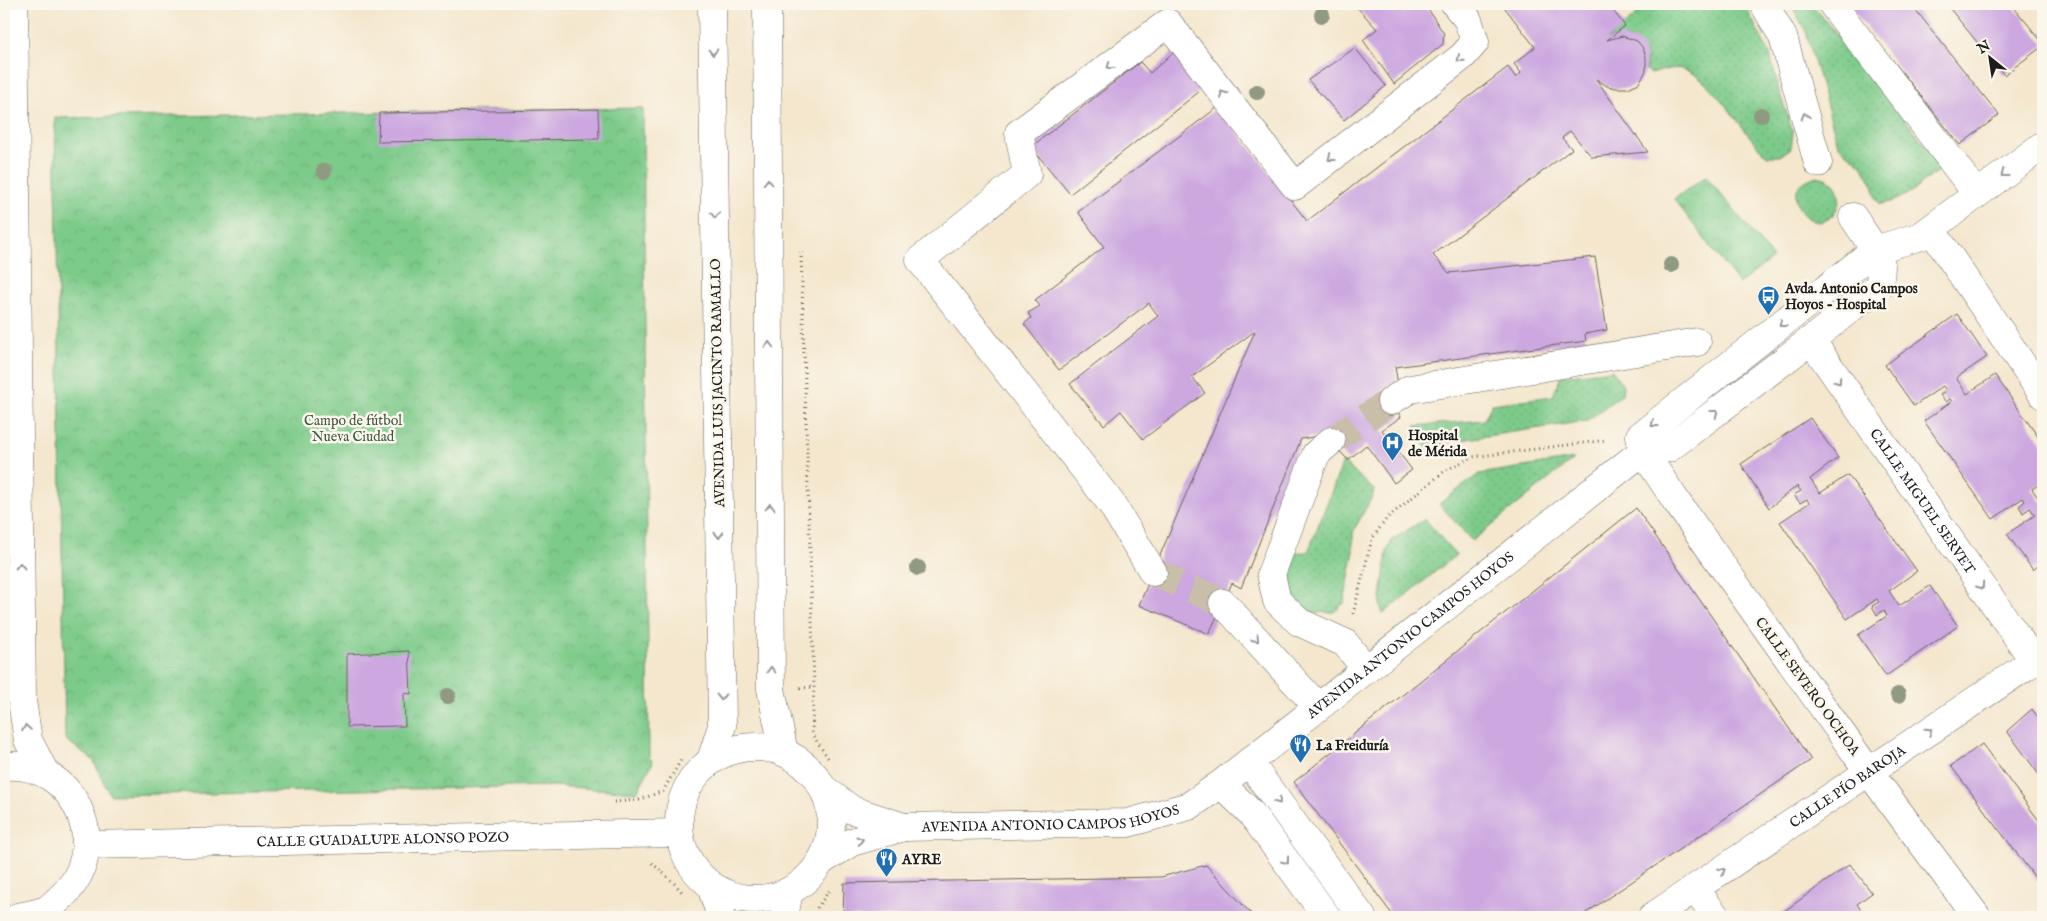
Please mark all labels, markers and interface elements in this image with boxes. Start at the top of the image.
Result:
north arrow [1964,32,2014,82]
text: N [1973,37,1994,59]
one-way arrow [707,49,718,57]
one-way arrow [1456,53,1465,62]
one-way arrow [1106,60,1116,69]
one-way arrow [1221,91,1229,100]
one-way arrow [1800,112,1811,120]
one-way arrow [1328,153,1337,161]
one-way arrow [2001,169,2010,177]
one-way arrow [763,178,773,186]
one-way arrow [710,212,720,219]
street label: AVENIDA LUIS JACINTO RAMALLO [707,258,729,509]
place label: Avda. Antonio Campos Hoyos - Hospital [1784,280,1918,314]
bus stop icon: Avda. Antonio Campos Hoyos - Hospital [1757,284,1781,315]
one-way arrow [1779,318,1788,326]
one-way arrow [764,340,774,348]
one-way arrow [1832,375,1841,384]
one-way arrow [1709,410,1719,419]
park label: Campo de fútbol Nueva Ciudad [304,412,402,446]
one-way arrow [1650,418,1660,427]
street label: CALLE MIGUEL SERVET [1865,425,1979,578]
place label: Hospital de Mérida [1408,427,1468,461]
hospital icon: Hospital de Mérida [1380,431,1404,462]
one-way arrow [765,503,775,510]
one-way arrow [714,532,724,539]
street label: AVENIDA ANTONIO CAMPOS HOYOS [1303,548,1518,723]
one-way arrow [15,562,25,570]
one-way arrow [1975,580,1984,590]
street label: CALLE SEVERO OCHOA [1751,614,1864,760]
one-way arrow [1250,633,1259,642]
one-way arrow [766,665,776,673]
one-way arrow [716,694,726,702]
one-way arrow [22,724,32,733]
one-way arrow [1924,728,1933,738]
restaurant icon: La Freiduría [1288,733,1312,764]
place label: La Freiduría [1316,737,1390,755]
street label: CALLE PÍO BAROJA [1786,741,1910,832]
one-way arrow [1271,796,1281,805]
street label: AVENIDA ANTONIO CAMPOS HOYOS [920,801,1181,837]
street label: CALLE GUADALUPE ALONSO POZO [257,828,510,852]
one-way arrow [855,835,863,845]
restaurant icon: AYRE [874,847,898,878]
place label: AYRE [901,851,942,869]
one-way arrow [1280,855,1289,865]
one-way arrow [1716,868,1726,877]

